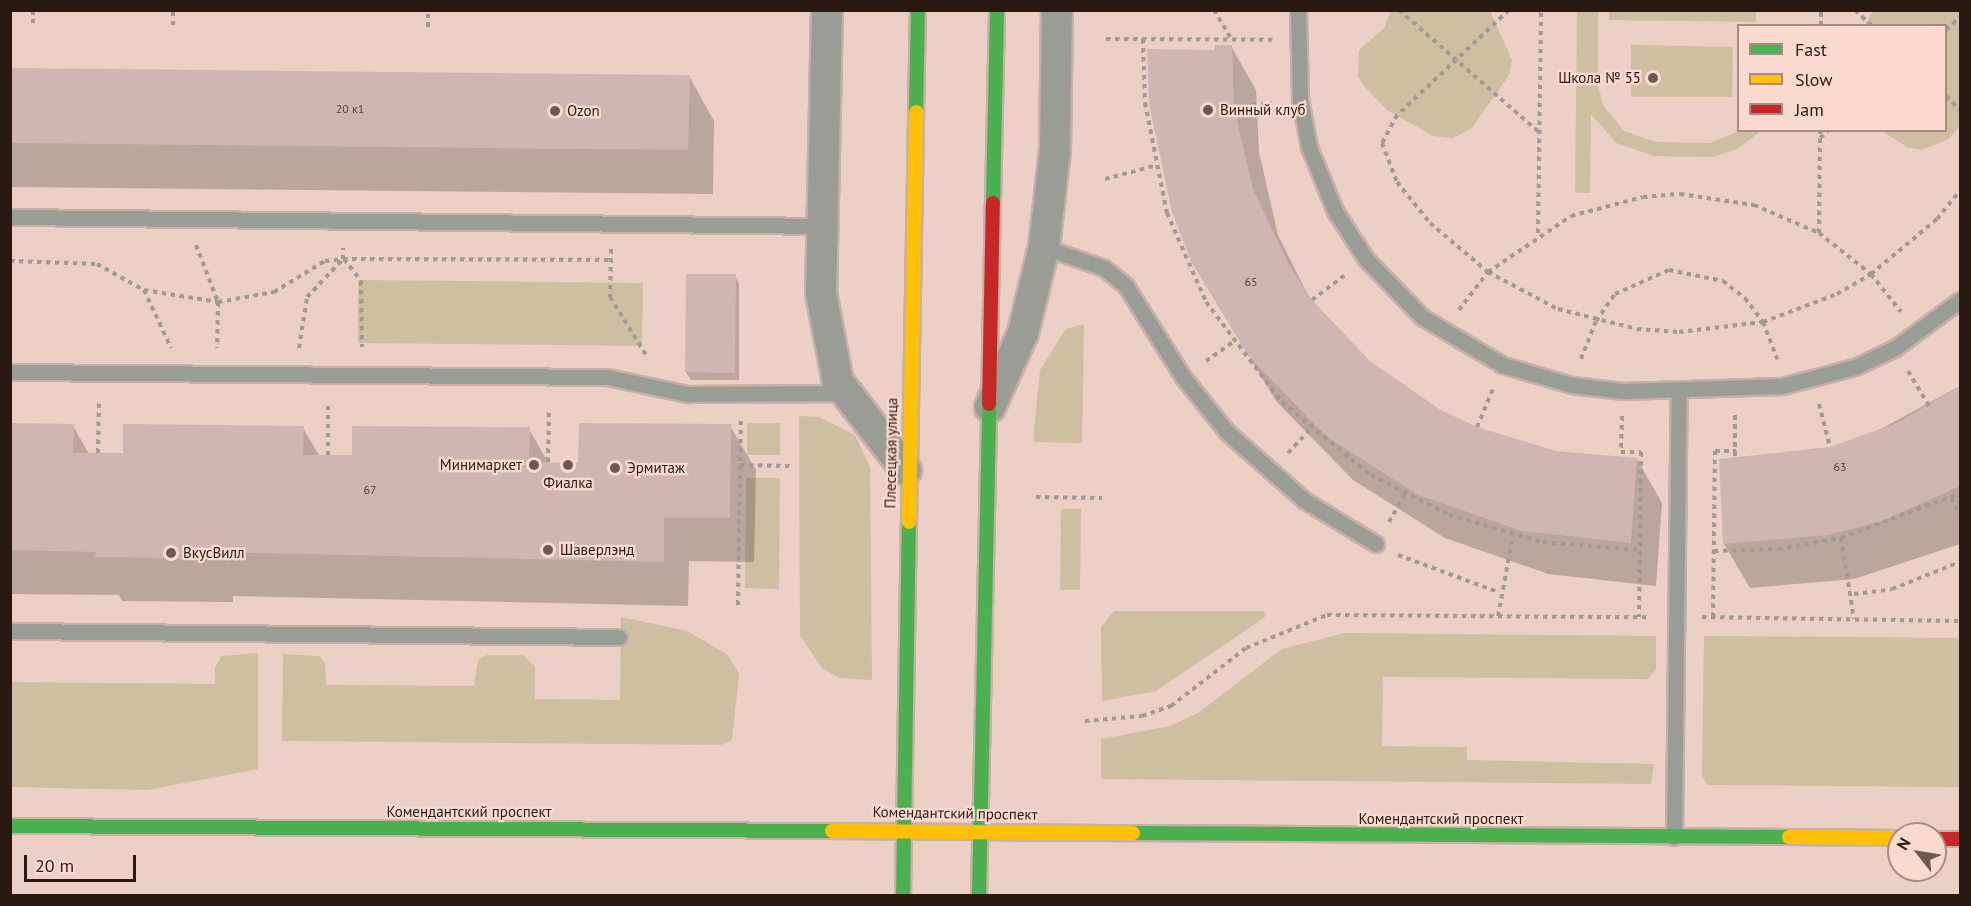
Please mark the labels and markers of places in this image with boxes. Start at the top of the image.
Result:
place label: Школа № 55 [1558,69,1641,87]
marker: Школа № 55 [1646,71,1660,85]
place label: Винный клуб [1220,101,1305,119]
place label: Ozon [567,102,600,120]
marker: Винный клуб [1201,103,1215,117]
marker: Ozon [548,104,562,118]
place label: Минимаркет [440,456,522,474]
marker: Минимаркет [527,458,541,472]
marker: Фиалка [561,458,575,472]
place label: Эрмитаж [627,459,685,477]
marker: Эрмитаж [608,461,622,475]
place label: Фиалка [543,474,593,492]
place label: Шаверлэнд [560,541,634,559]
marker: Шаверлэнд [541,543,555,557]
place label: ВкусВилл [183,544,245,562]
marker: ВкусВилл [164,546,178,560]

